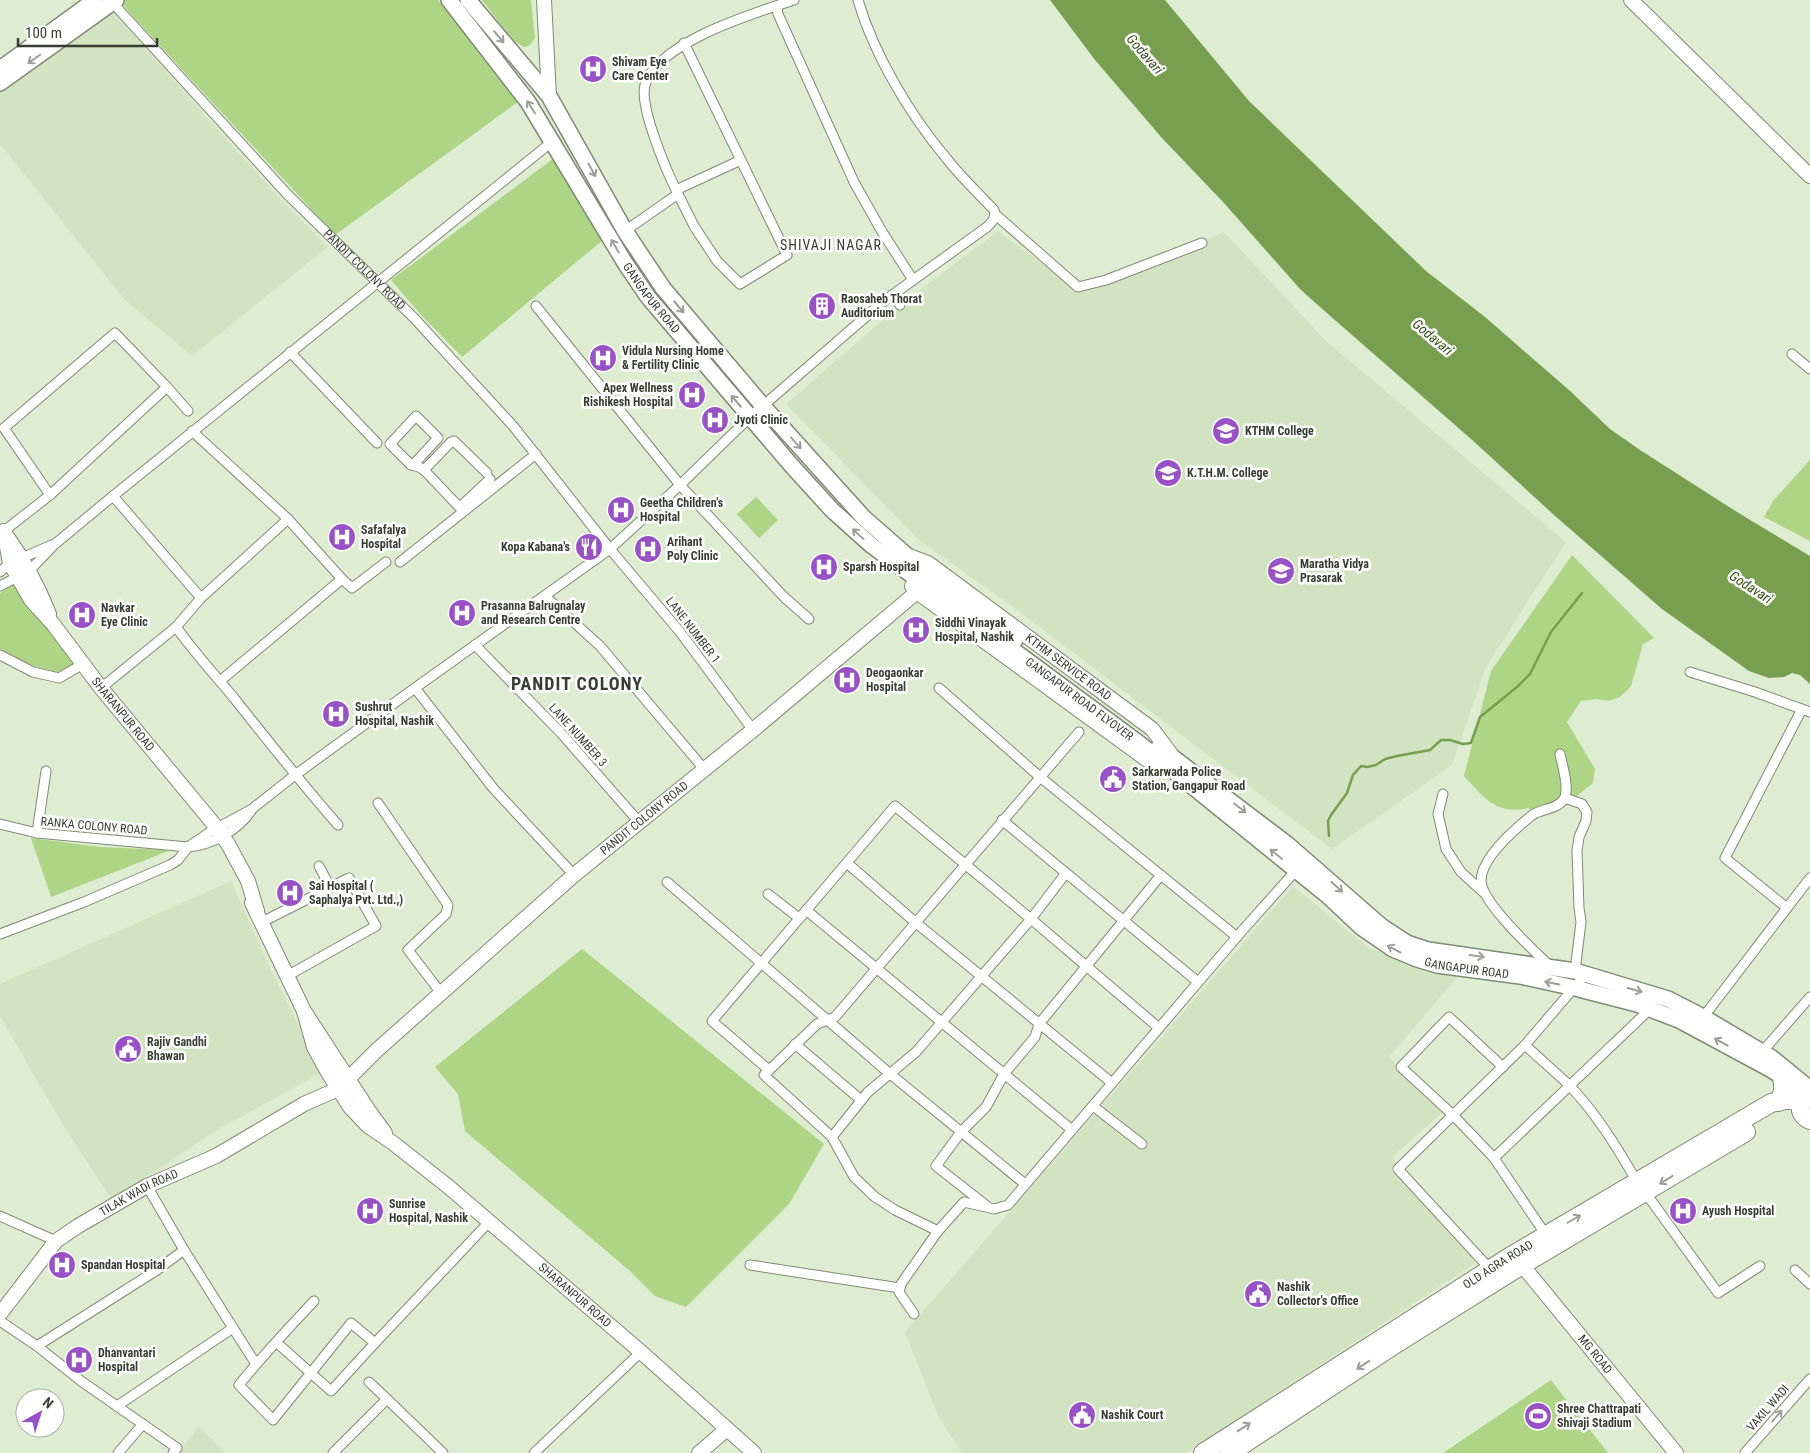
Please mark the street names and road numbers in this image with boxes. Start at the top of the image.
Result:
street label: PANDIT COLONY ROAD [321,227,408,313]
street label: GANGAPUR ROAD [620,260,683,336]
street label: LANE NUMBER 1 [663,594,723,666]
street label: KTHM SERVICE ROAD [1023,631,1114,703]
street label: GANGAPUR ROAD FLYOVER [1023,655,1136,744]
street label: SHARANPUR ROAD [89,675,157,754]
street label: LANE NUMBER 3 [546,701,610,769]
street label: PANDIT COLONY ROAD [597,778,691,858]
street label: RANKA COLONY ROAD [40,814,148,838]
street label: GANGAPUR ROAD [1423,955,1510,981]
street label: TILAK WADI ROAD [97,1166,180,1219]
street label: OLD AGRA ROAD [1460,1238,1536,1292]
street label: SHARANPUR ROAD [536,1260,614,1330]
street label: MG ROAD [1575,1332,1615,1377]
street label: VAKIL WADI [1744,1382,1792,1434]

